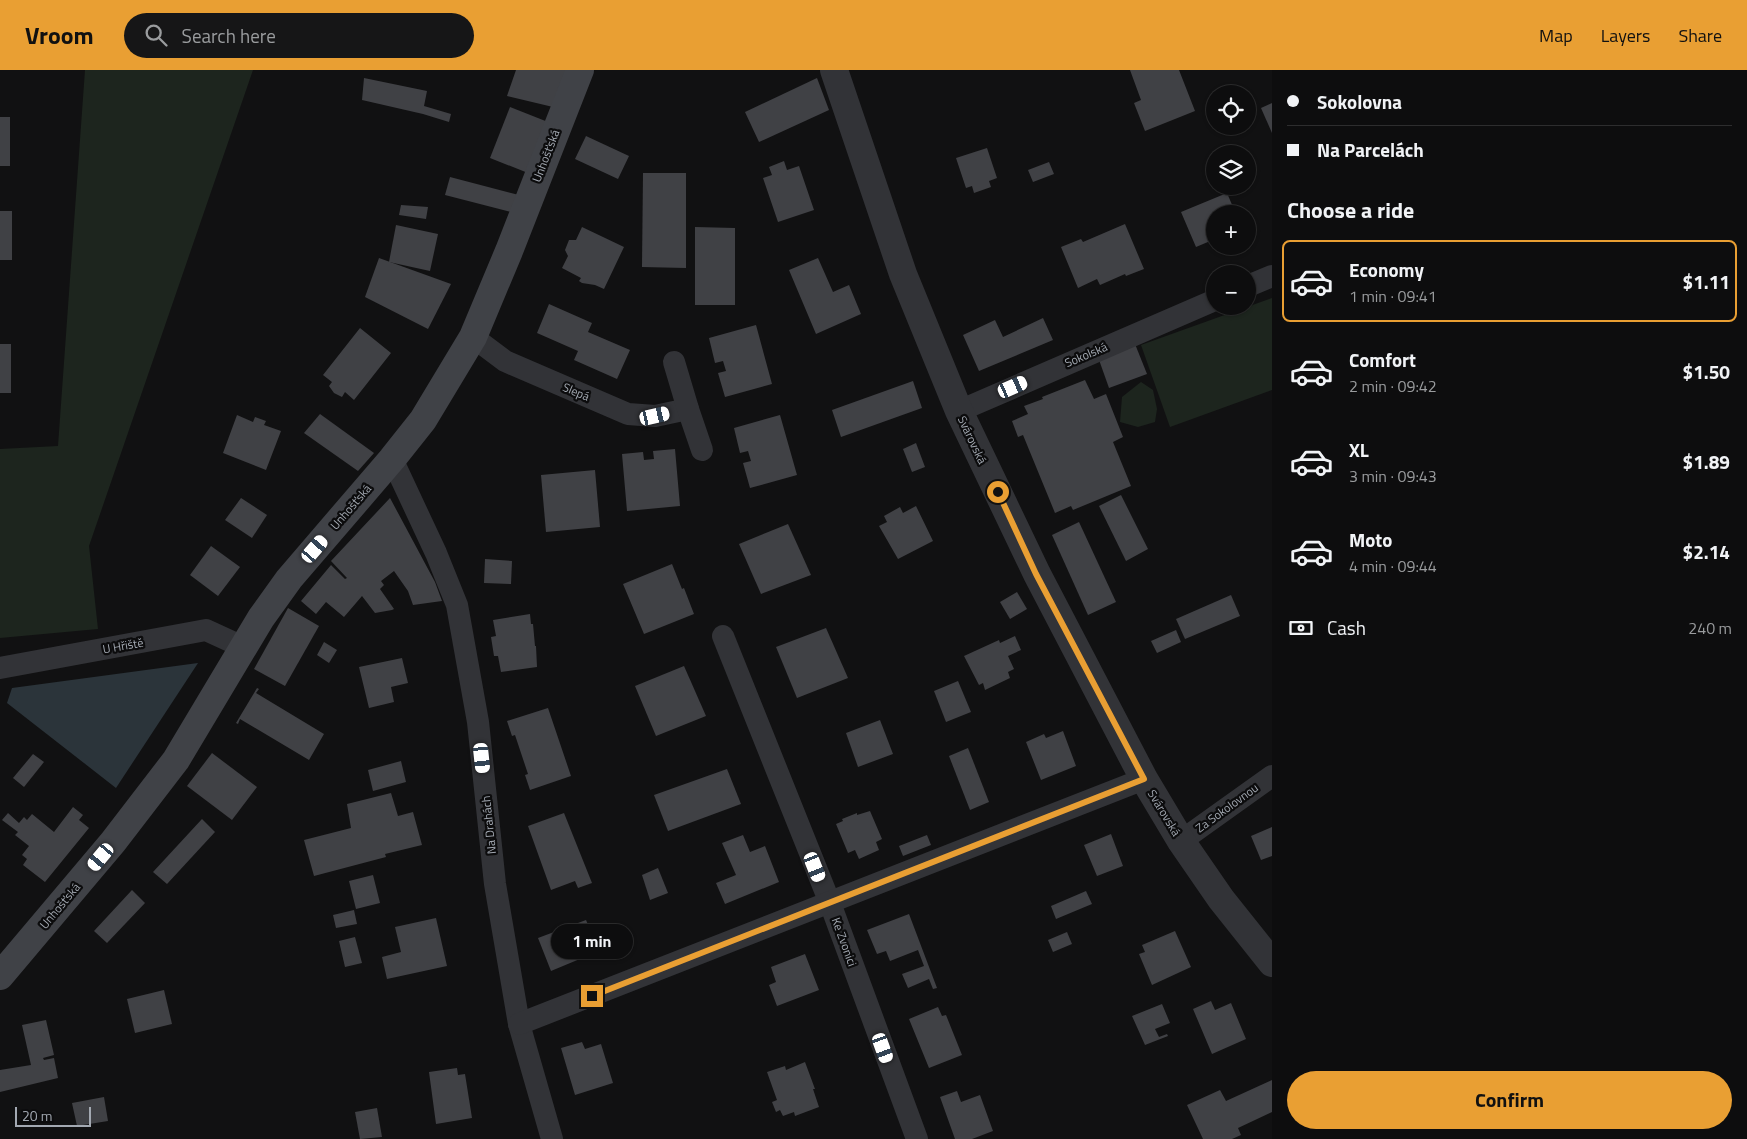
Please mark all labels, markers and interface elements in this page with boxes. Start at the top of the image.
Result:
search box [124,13,474,58]
text: Vroom [25,17,94,53]
icon: search [142,21,170,49]
text: Search here [182,21,276,50]
text: Map [1539,22,1573,49]
text: Layers [1601,22,1650,49]
text: Share [1678,22,1722,49]
map controls [1206,85,1256,315]
button: locate [1206,85,1256,135]
text: Sokolovna [1317,87,1402,116]
street label: Unhošťská [527,127,564,185]
text: Na Parcelách [1317,135,1424,164]
button: layers [1206,145,1256,195]
text: Choose a ride [1287,193,1414,227]
button: + [1206,205,1256,255]
text: Economy [1349,255,1424,284]
icon: car [1289,259,1334,304]
button: − [1206,265,1256,315]
text: $1.11 [1683,267,1730,296]
text: 1 min · 09:41 [1349,284,1437,308]
street label: Sokolská [1061,337,1110,372]
text: Comfort [1349,345,1416,374]
icon: car [1289,349,1334,394]
text: $1.50 [1683,357,1730,386]
car [996,374,1029,400]
text: 2 min · 09:42 [1349,374,1437,398]
street label: Slepá [560,377,593,406]
car [638,405,671,427]
street label: Svárovská [953,413,992,467]
text: XL [1349,435,1369,464]
icon: car [1289,439,1334,484]
text: $1.89 [1683,447,1730,476]
text: 3 min · 09:43 [1349,464,1437,488]
street label: Unhošťská [325,480,376,534]
route start [987,481,1009,503]
text: Moto [1349,525,1392,554]
icon: car [1289,529,1334,574]
car [299,533,330,565]
text: $2.14 [1683,537,1730,566]
text: 4 min · 09:44 [1349,554,1437,578]
text: Cash [1327,613,1366,642]
icon: cash [1287,614,1315,642]
text: 240 m [1688,616,1732,640]
street label: U Hřiště [101,633,145,658]
car [472,742,491,774]
street label: Za Sokolovnou [1191,778,1262,837]
street label: Svárovská [1143,786,1186,840]
street label: Na Drahách [476,795,501,855]
car [85,841,116,873]
car [802,850,827,884]
street label: Unhošťská [35,878,85,933]
street label: Ke Zvonici [827,915,862,969]
callout: 1 min [551,924,633,958]
text: 1 min [573,929,611,953]
route end [581,985,603,1007]
car [870,1031,895,1065]
button: Confirm [1287,1071,1732,1129]
scale bar [15,1104,91,1127]
text: 20 m [22,1105,52,1126]

